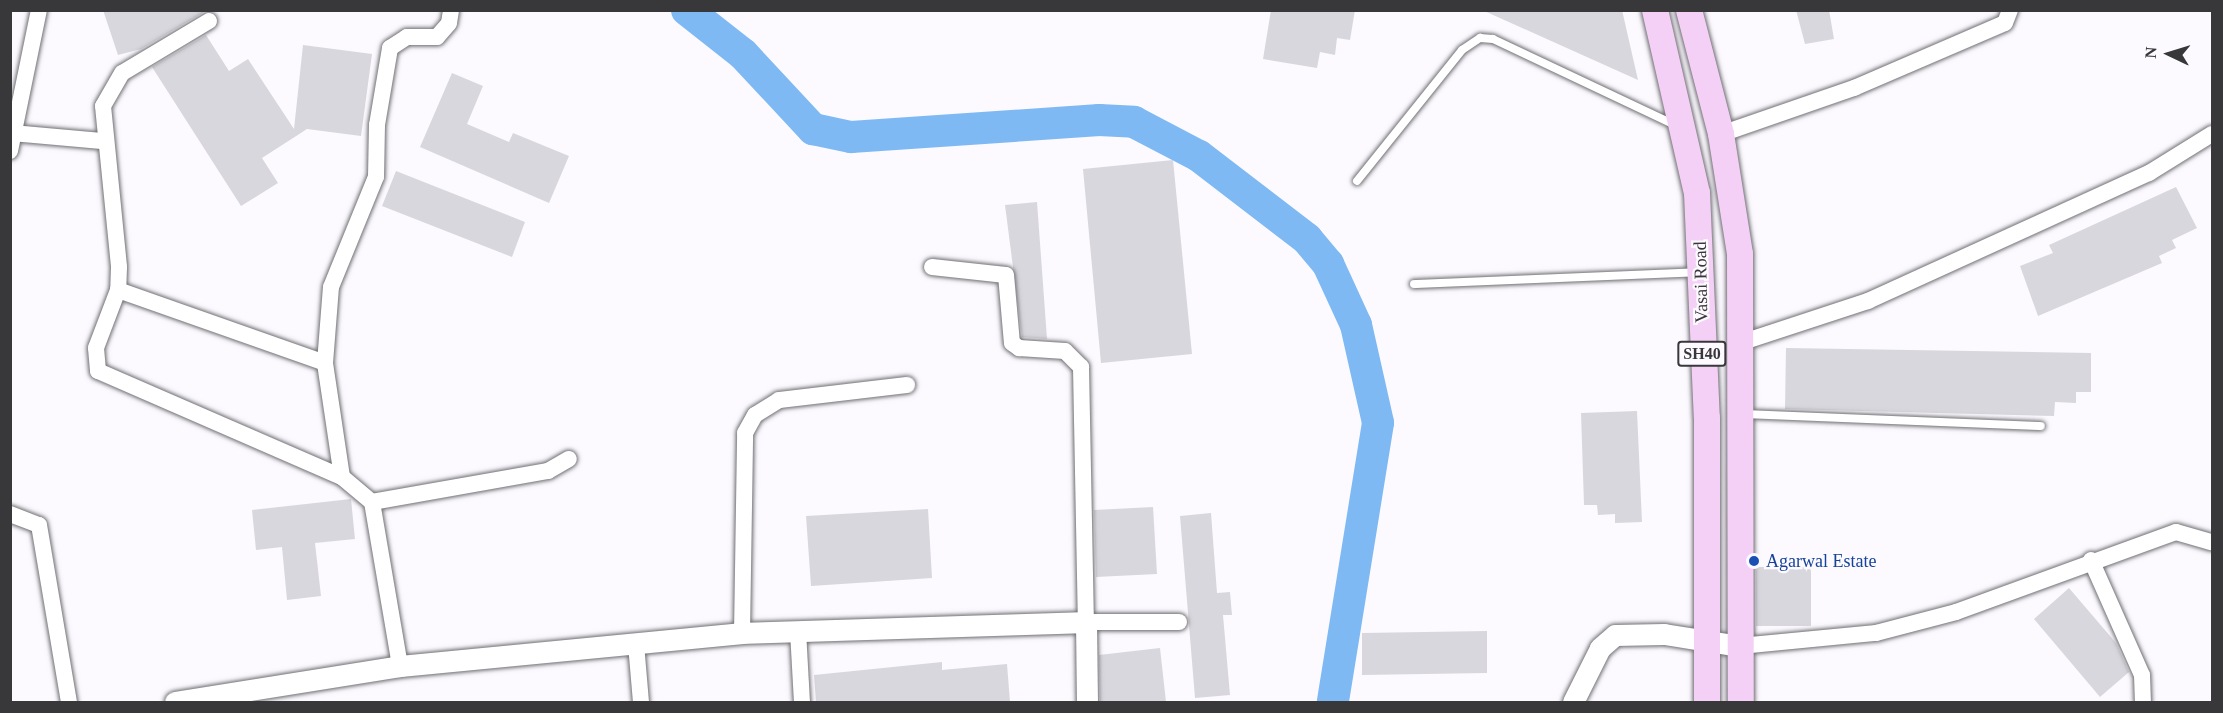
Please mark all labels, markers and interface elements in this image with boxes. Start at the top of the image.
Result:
north arrow [2139,24,2199,84]
text: N [2142,46,2159,59]
street label: Vasai Road [1689,241,1713,323]
road number: SH40 [1676,341,1728,367]
place label: Agarwal Estate [1766,550,1876,572]
marker: Agarwal Estate [1747,554,1761,568]

